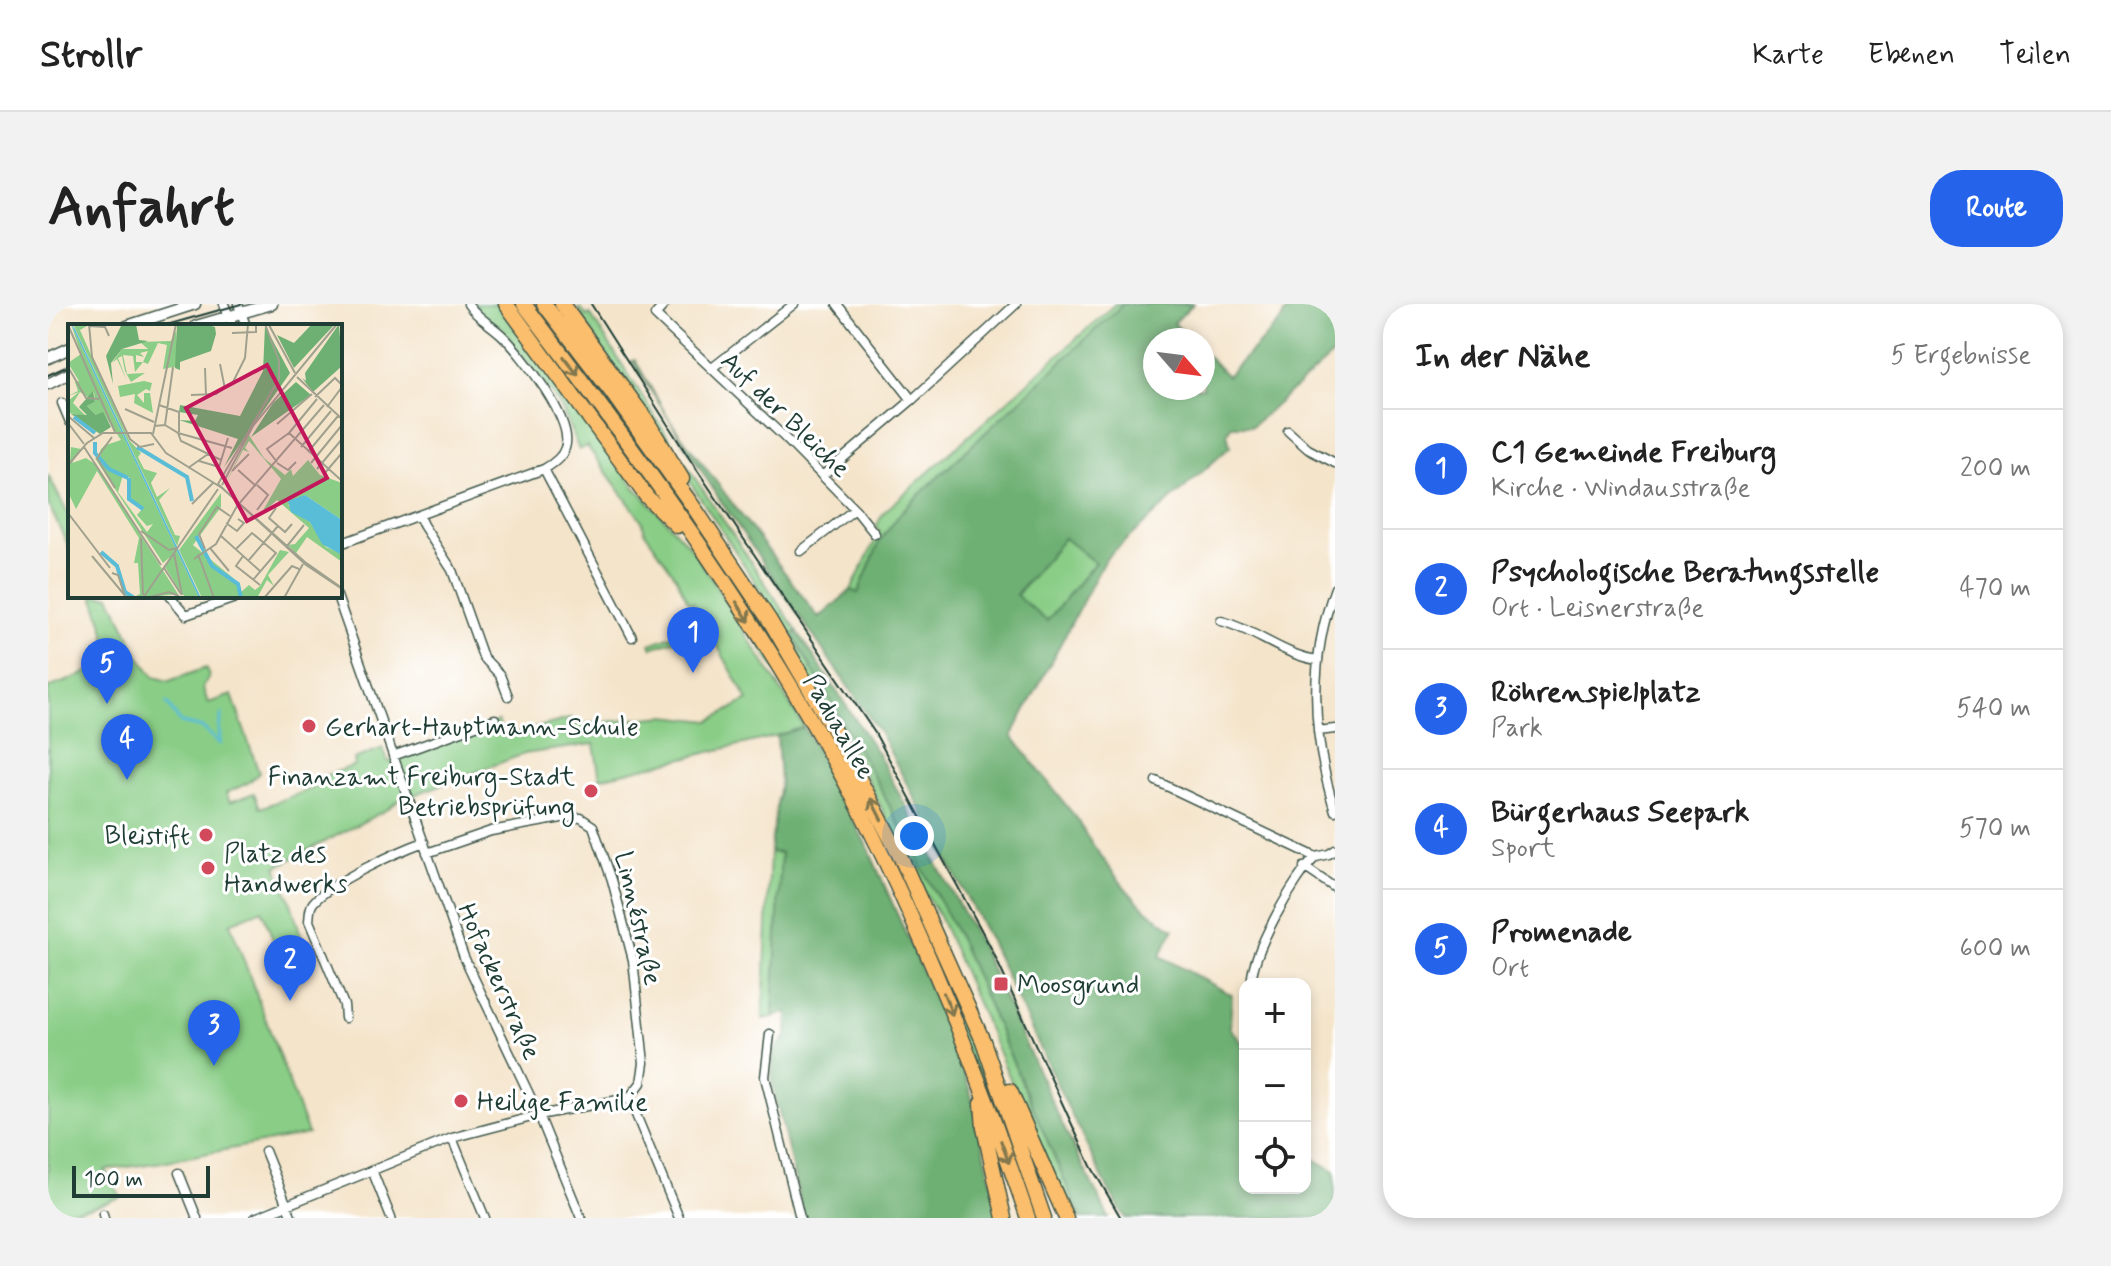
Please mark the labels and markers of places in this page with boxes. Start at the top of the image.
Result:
pin: 1 [667,607,719,673]
pin: 5 [81,638,133,704]
place label: Gerhart-Hauptmann-Schule [325,711,639,745]
pin: 4 [101,714,153,780]
marker: Gerhart-Hauptmann-Schule [300,717,318,735]
place label: Finanzamt Freiburg-Stadt Betriebsprüfung [268,761,575,827]
marker: Finanzamt Freiburg-Stadt Betriebsprüfung [582,782,600,800]
place label: Bleistift [104,820,190,854]
marker: Bleistift [197,826,215,844]
place label: Platz des Handwerks [224,838,347,902]
marker: Platz des Handwerks [199,859,217,877]
pin: 2 [264,935,316,1001]
place label: Moosgrund [1017,969,1139,1005]
marker: Moosgrund [992,975,1010,993]
pin: 3 [188,1000,240,1066]
place label: Heilige Familie [477,1086,648,1120]
marker: Heilige Familie [452,1092,470,1110]

